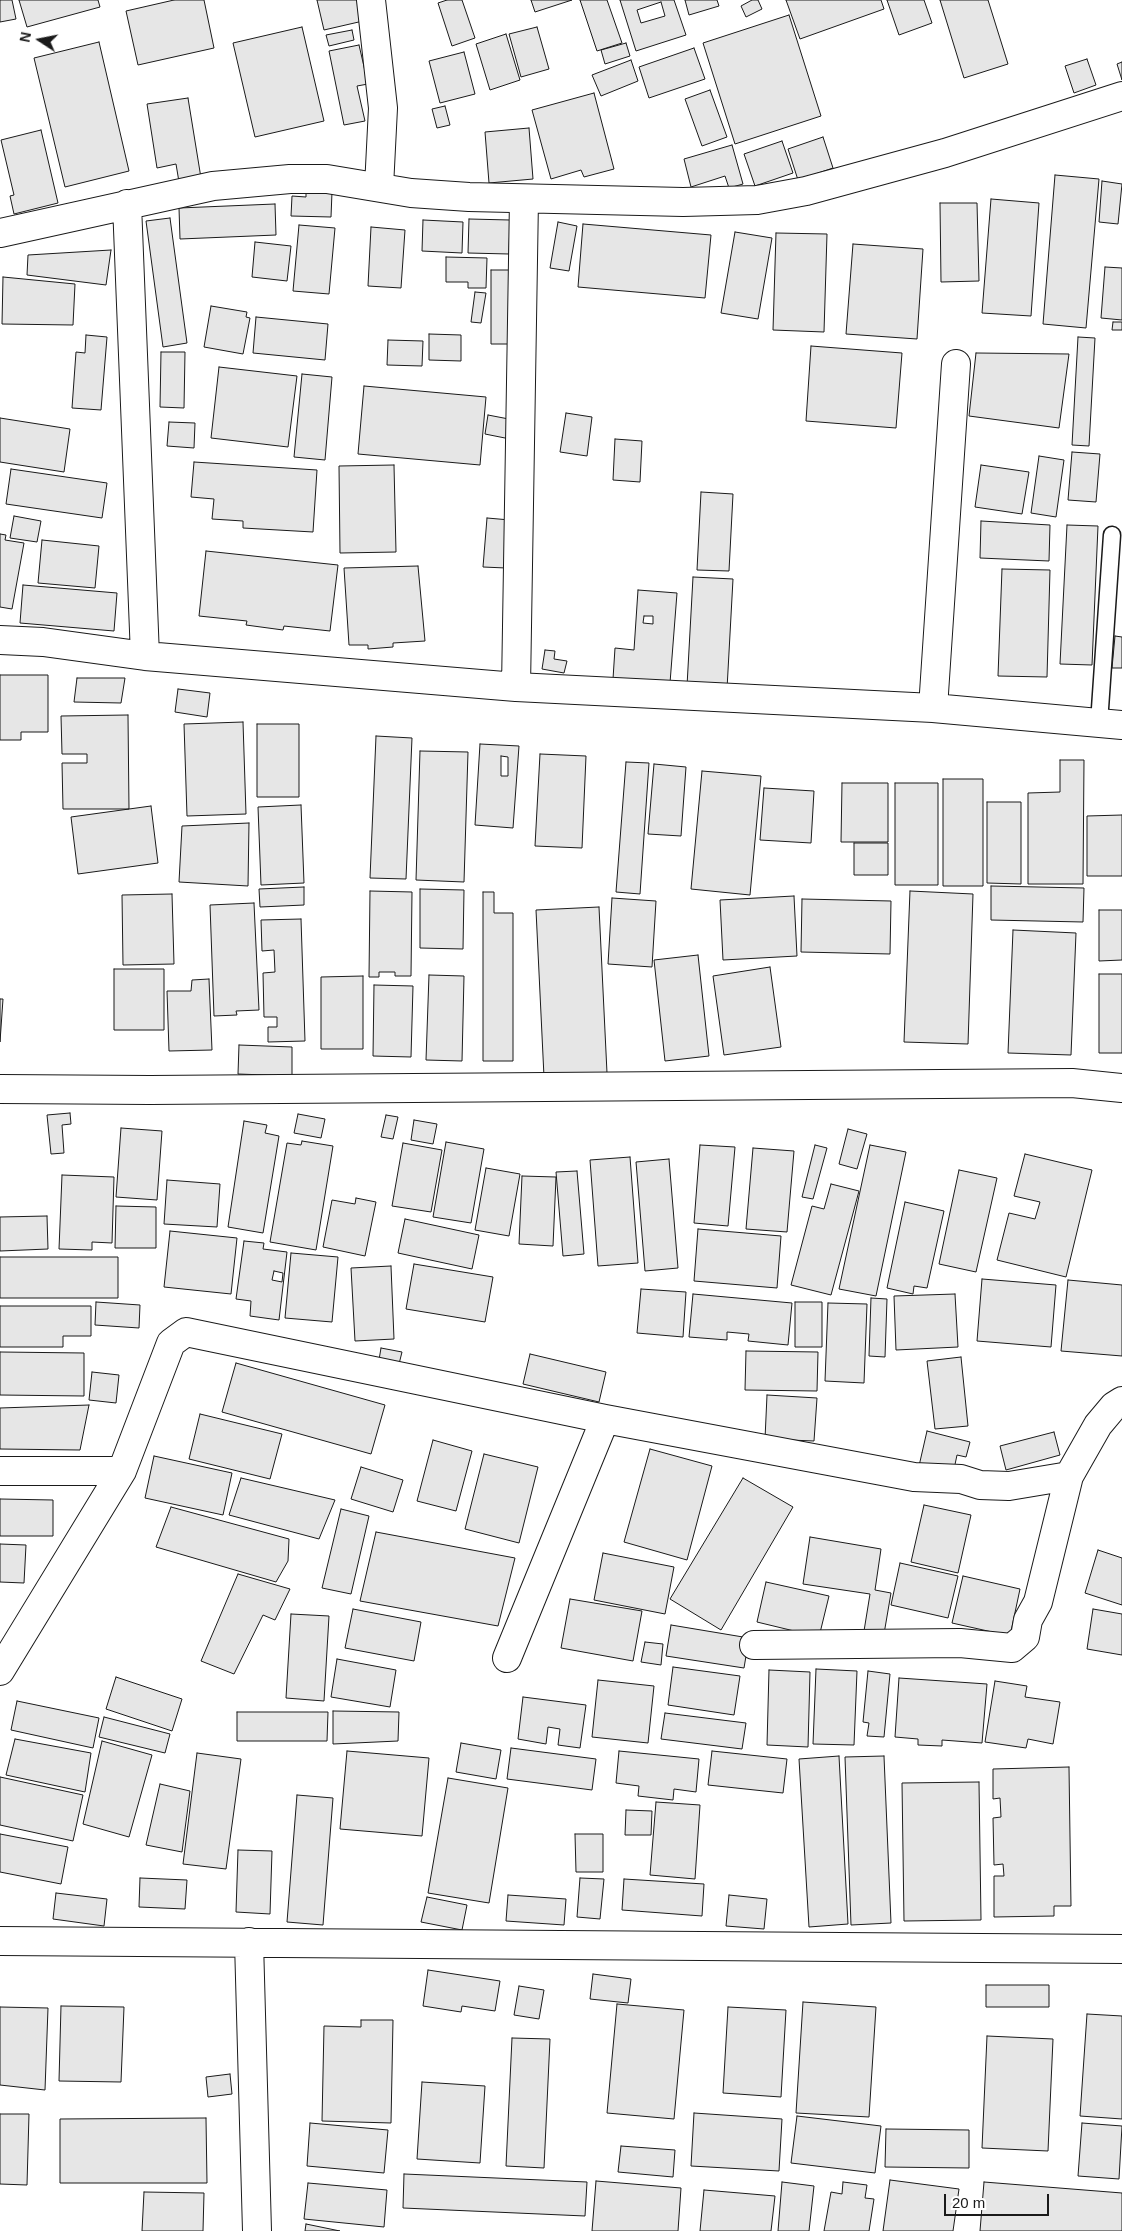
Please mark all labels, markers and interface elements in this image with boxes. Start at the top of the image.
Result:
north arrow [15,15,65,65]
text: N [16,31,34,44]
scale bar [947,2184,1052,2216]
text: 20 m [952,2194,985,2211]

